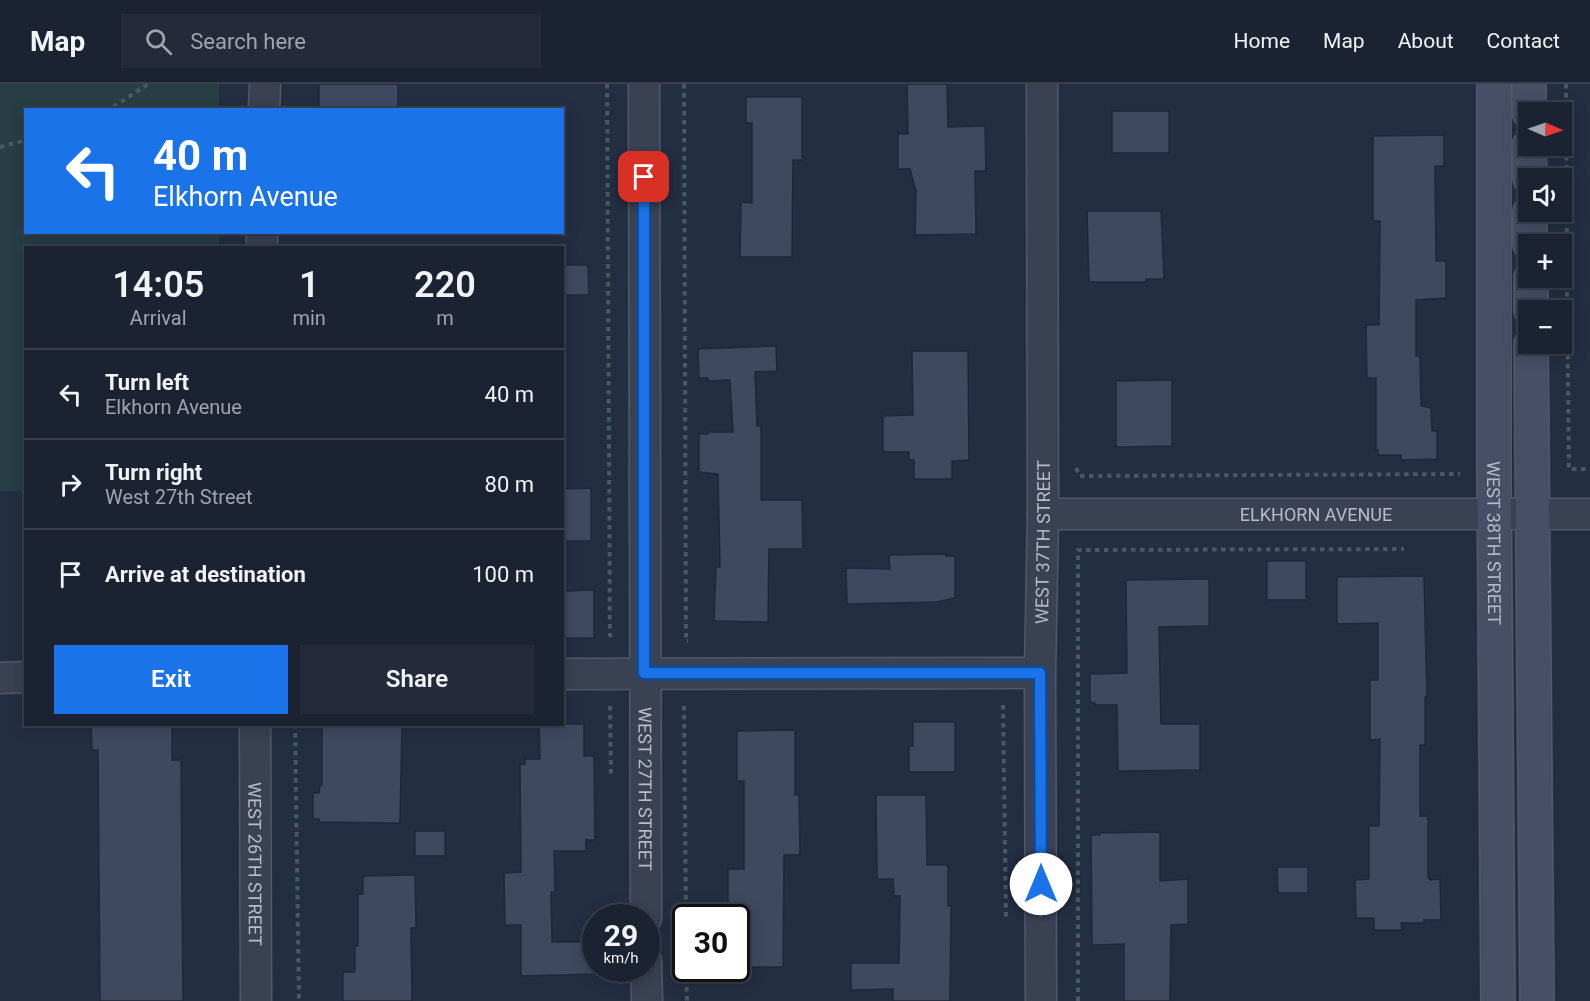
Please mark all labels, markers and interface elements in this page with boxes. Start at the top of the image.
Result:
search box [121,14,541,68]
text: Map [30,25,85,58]
icon: search [142,25,175,58]
text: Search here [190,29,306,54]
text: Home [1234,29,1290,53]
text: Map [1323,29,1365,53]
text: About [1398,29,1454,53]
text: Contact [1487,29,1560,53]
north arrow [1518,102,1572,156]
map controls [1518,102,1572,354]
text: 40 m [153,131,248,180]
icon: left [54,132,132,210]
pin [618,151,669,202]
icon: arrive [627,160,660,193]
button: sound [1518,168,1572,222]
text: Elkhorn Avenue [153,181,338,213]
button: + [1518,234,1572,288]
text: 14:05 [112,264,204,306]
text: 1 [299,264,319,306]
text: 220 [414,264,476,306]
button: − [1518,300,1572,354]
text: Arrival [130,306,187,330]
text: min [292,306,326,330]
text: m [436,306,454,330]
text: Turn left [105,370,189,395]
icon: left [54,378,87,411]
text: 40 m [485,382,534,407]
text: Elkhorn Avenue [105,395,242,419]
text: Turn right [105,460,202,485]
street label: WEST 37TH STREET [1030,460,1054,624]
street label: WEST 38TH STREET [1484,461,1506,625]
icon: right [54,468,87,501]
text: 80 m [485,472,534,497]
text: West 27th Street [105,485,253,509]
street label: ELKHORN AVENUE [1240,504,1392,525]
icon: arrive [54,558,87,591]
text: Arrive at destination [105,562,306,587]
text: 100 m [472,562,534,587]
button: Exit [54,645,288,714]
button: Share [300,645,534,714]
street label: WEST 27TH STREET [635,707,656,871]
street label: WEST 26TH STREET [245,782,266,946]
position arrow [1009,852,1073,916]
speed limit sign: 30 [672,904,750,982]
text: 29 [604,918,638,953]
text: km/h [603,949,639,967]

